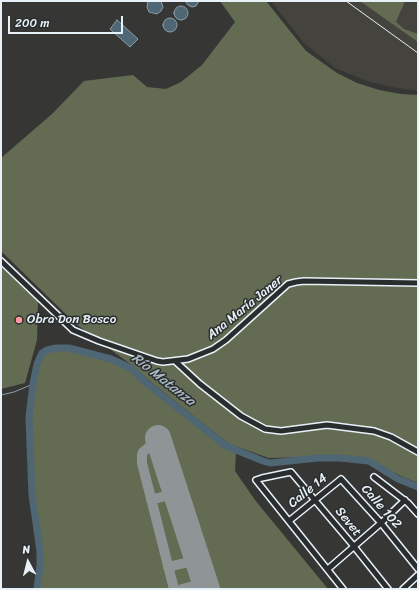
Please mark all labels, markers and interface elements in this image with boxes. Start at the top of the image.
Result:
scale bar [10,8,125,34]
text: 200 m [15,12,49,34]
street label: Ana María Janer [204,273,286,343]
place label: Obra Don Bosco [27,312,116,328]
marker: Obra Don Bosco [14,315,24,325]
water label: Río Matanza [128,350,198,410]
street label: Calle 14 [285,471,331,511]
street label: Calle 102 [358,482,404,532]
street label: Sevet [331,504,365,540]
text: N [22,540,31,559]
north arrow [8,542,48,582]

